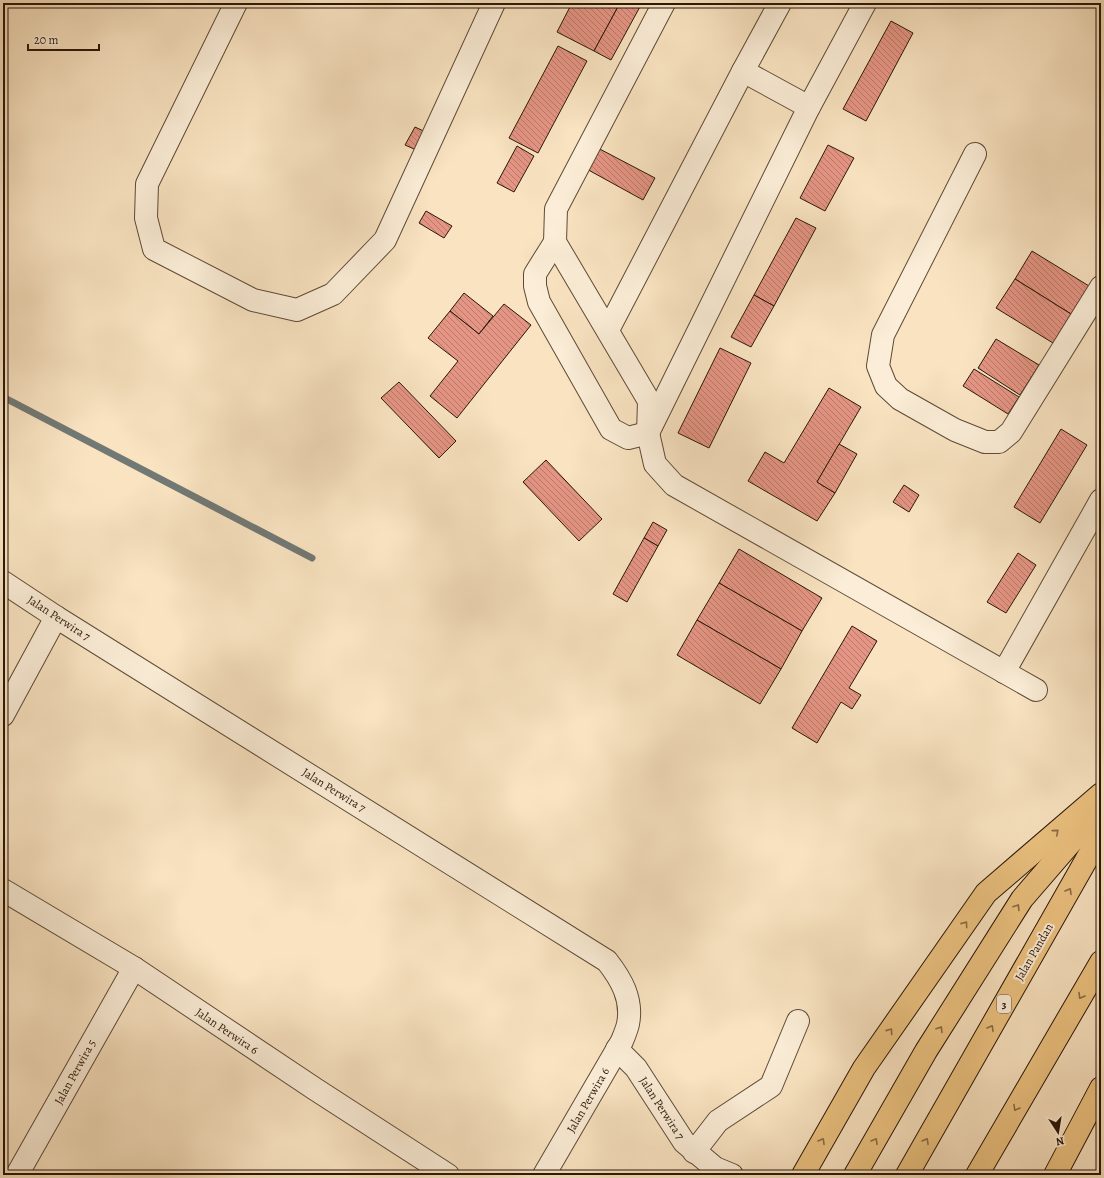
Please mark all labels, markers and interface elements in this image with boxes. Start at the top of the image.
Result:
scale bar [28,26,99,52]
text: 20 m [34,32,58,48]
street label: Jalan Perwira 7 [24,592,94,645]
street label: Jalan Perwira 7 [299,764,370,816]
one-way arrow [1051,830,1059,837]
one-way arrow [1064,888,1071,895]
one-way arrow [1012,904,1020,911]
street label: Jalan Pandan [1011,920,1057,984]
one-way arrow [960,921,968,928]
one-way arrow [1079,992,1086,999]
road number: 3 [997,995,1011,1013]
street label: Jalan Perwira 6 [192,1004,262,1058]
one-way arrow [986,1025,993,1032]
one-way arrow [935,1026,943,1033]
one-way arrow [885,1028,892,1035]
street label: Jalan Perwira 5 [50,1036,100,1108]
street label: Jalan Perwira 6 [563,1064,613,1135]
street label: Jalan Perwira 7 [636,1073,689,1143]
one-way arrow [1013,1104,1020,1111]
north arrow [1038,1112,1078,1152]
text: N [1054,1133,1065,1149]
one-way arrow [818,1138,825,1145]
one-way arrow [870,1138,877,1145]
one-way arrow [922,1138,929,1145]

